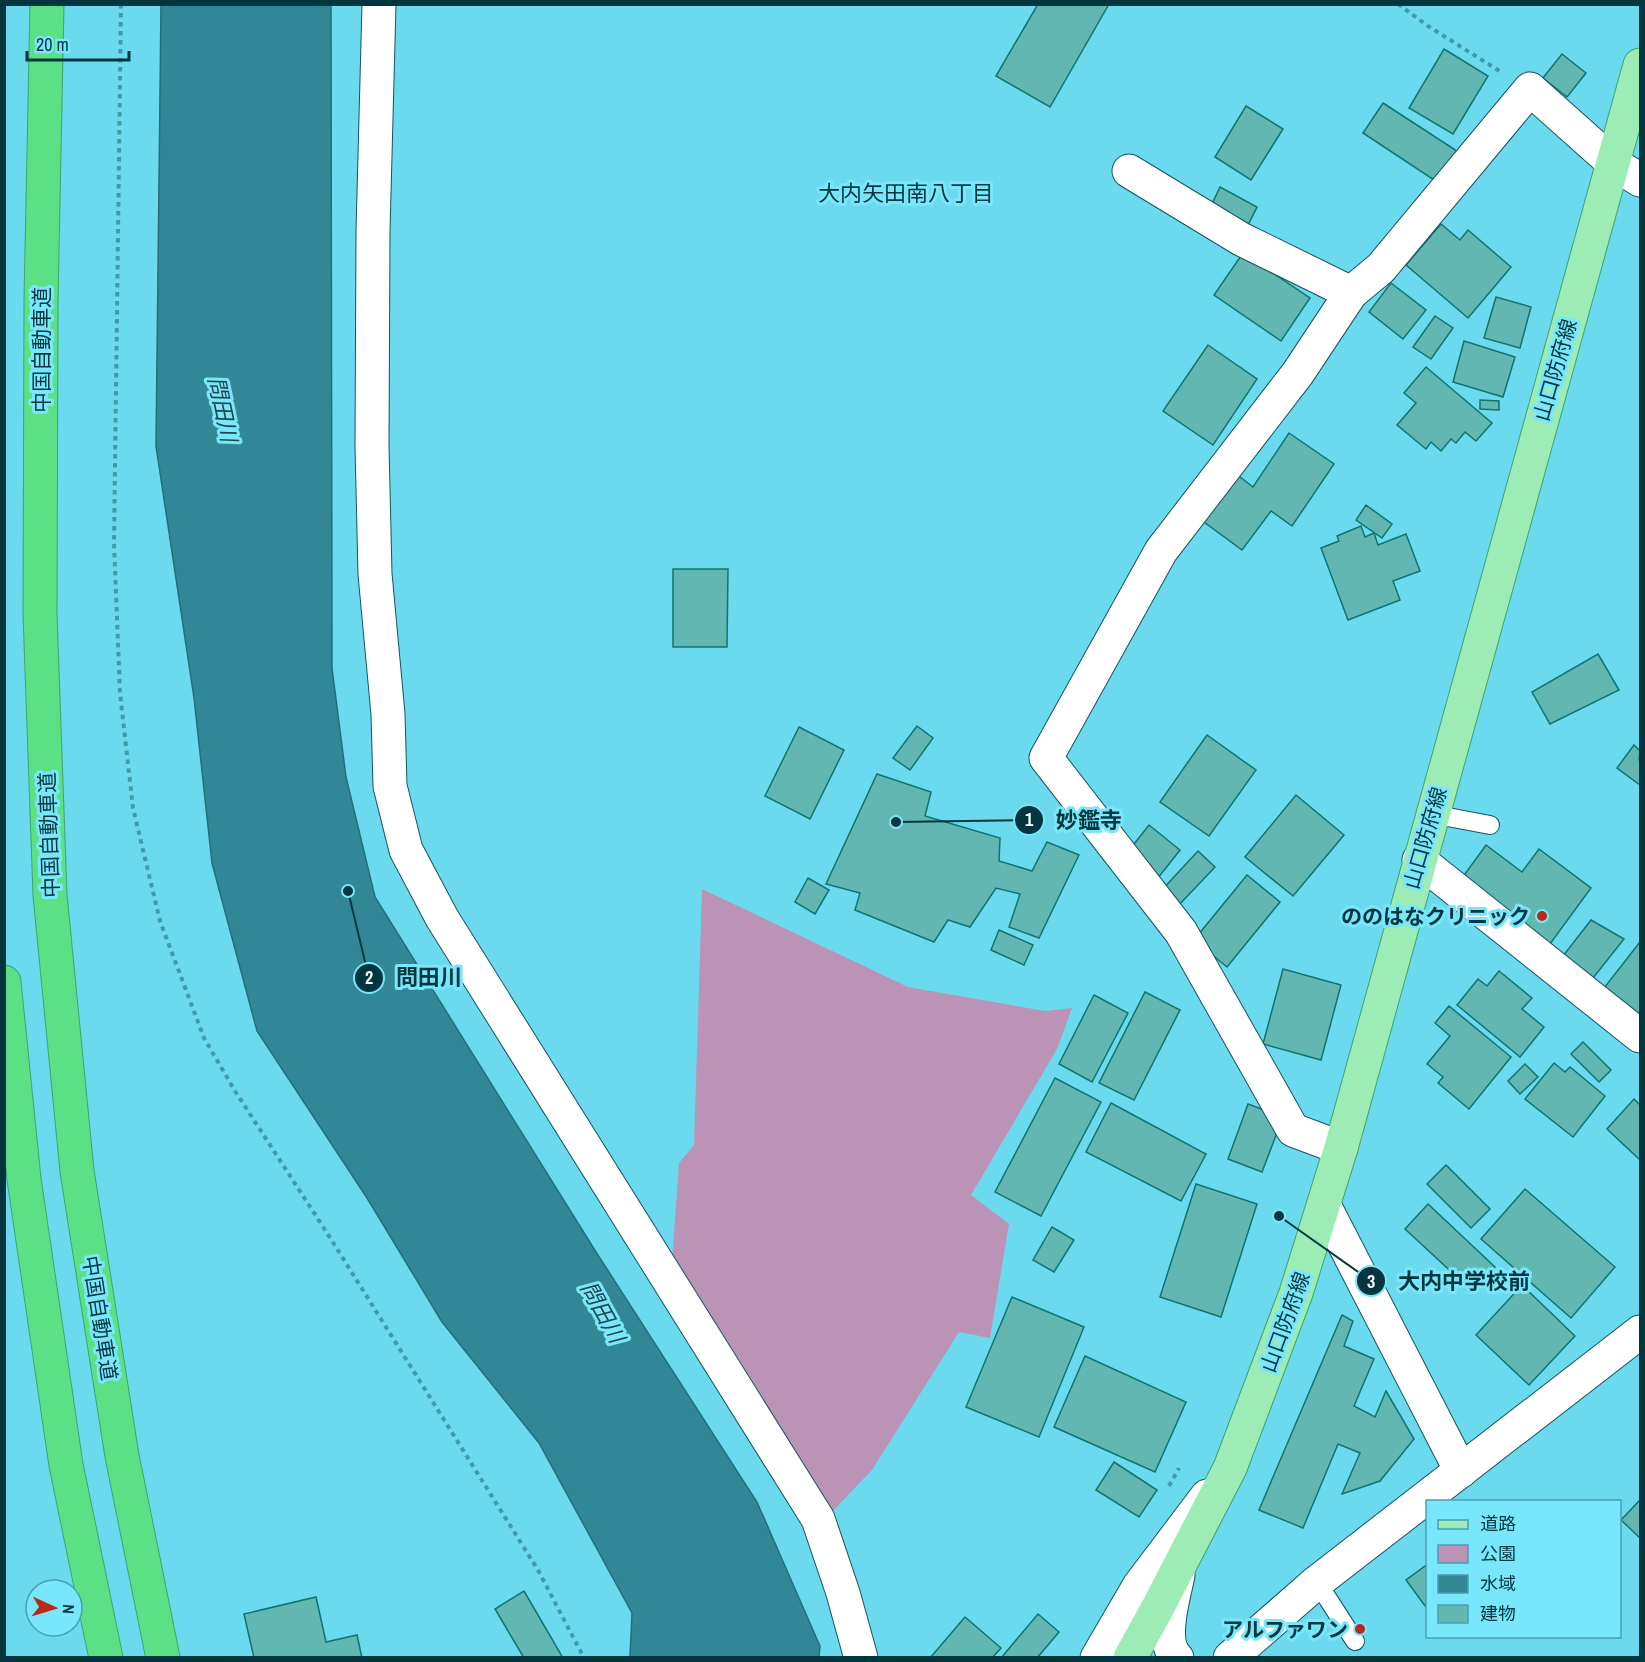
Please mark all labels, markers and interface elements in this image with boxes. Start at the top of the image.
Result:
scale bar [27,24,129,62]
text: 20 m [36,32,69,57]
district label: 大内矢田南八丁目 [818,178,994,208]
street label: 中国自動車道 [27,287,56,413]
street label: 山口防府線 [1527,316,1583,424]
water label: 問田川 [201,374,245,446]
street label: 中国自動車道 [32,772,66,898]
street label: 山口防府線 [1397,784,1453,892]
callout: 妙鑑寺 [1014,800,1134,840]
text: 妙鑑寺 [1056,805,1122,835]
text: 1 [1025,807,1034,832]
place label: ののはなクリニック [1341,902,1530,931]
marker: ののはなクリニック [1535,909,1549,923]
callout: 問田川 [354,958,474,998]
text: 問田川 [396,962,462,992]
text: 2 [365,965,373,990]
street label: 中国自動車道 [76,1254,124,1382]
callout: 大内中学校前 [1356,1261,1542,1301]
text: 大内中学校前 [1398,1266,1530,1296]
street label: 山口防府線 [1253,1268,1317,1376]
text: 3 [1367,1269,1375,1294]
water label: 問田川 [574,1276,633,1350]
legend [1426,1500,1621,1638]
text: 道路 [1480,1511,1516,1536]
text: 公園 [1480,1541,1516,1566]
text: 水域 [1480,1571,1516,1596]
north arrow [24,1578,84,1638]
text: 建物 [1480,1601,1516,1626]
text: N [58,1604,80,1615]
place label: アルファワン [1222,1615,1348,1644]
marker: アルファワン [1353,1622,1367,1636]

